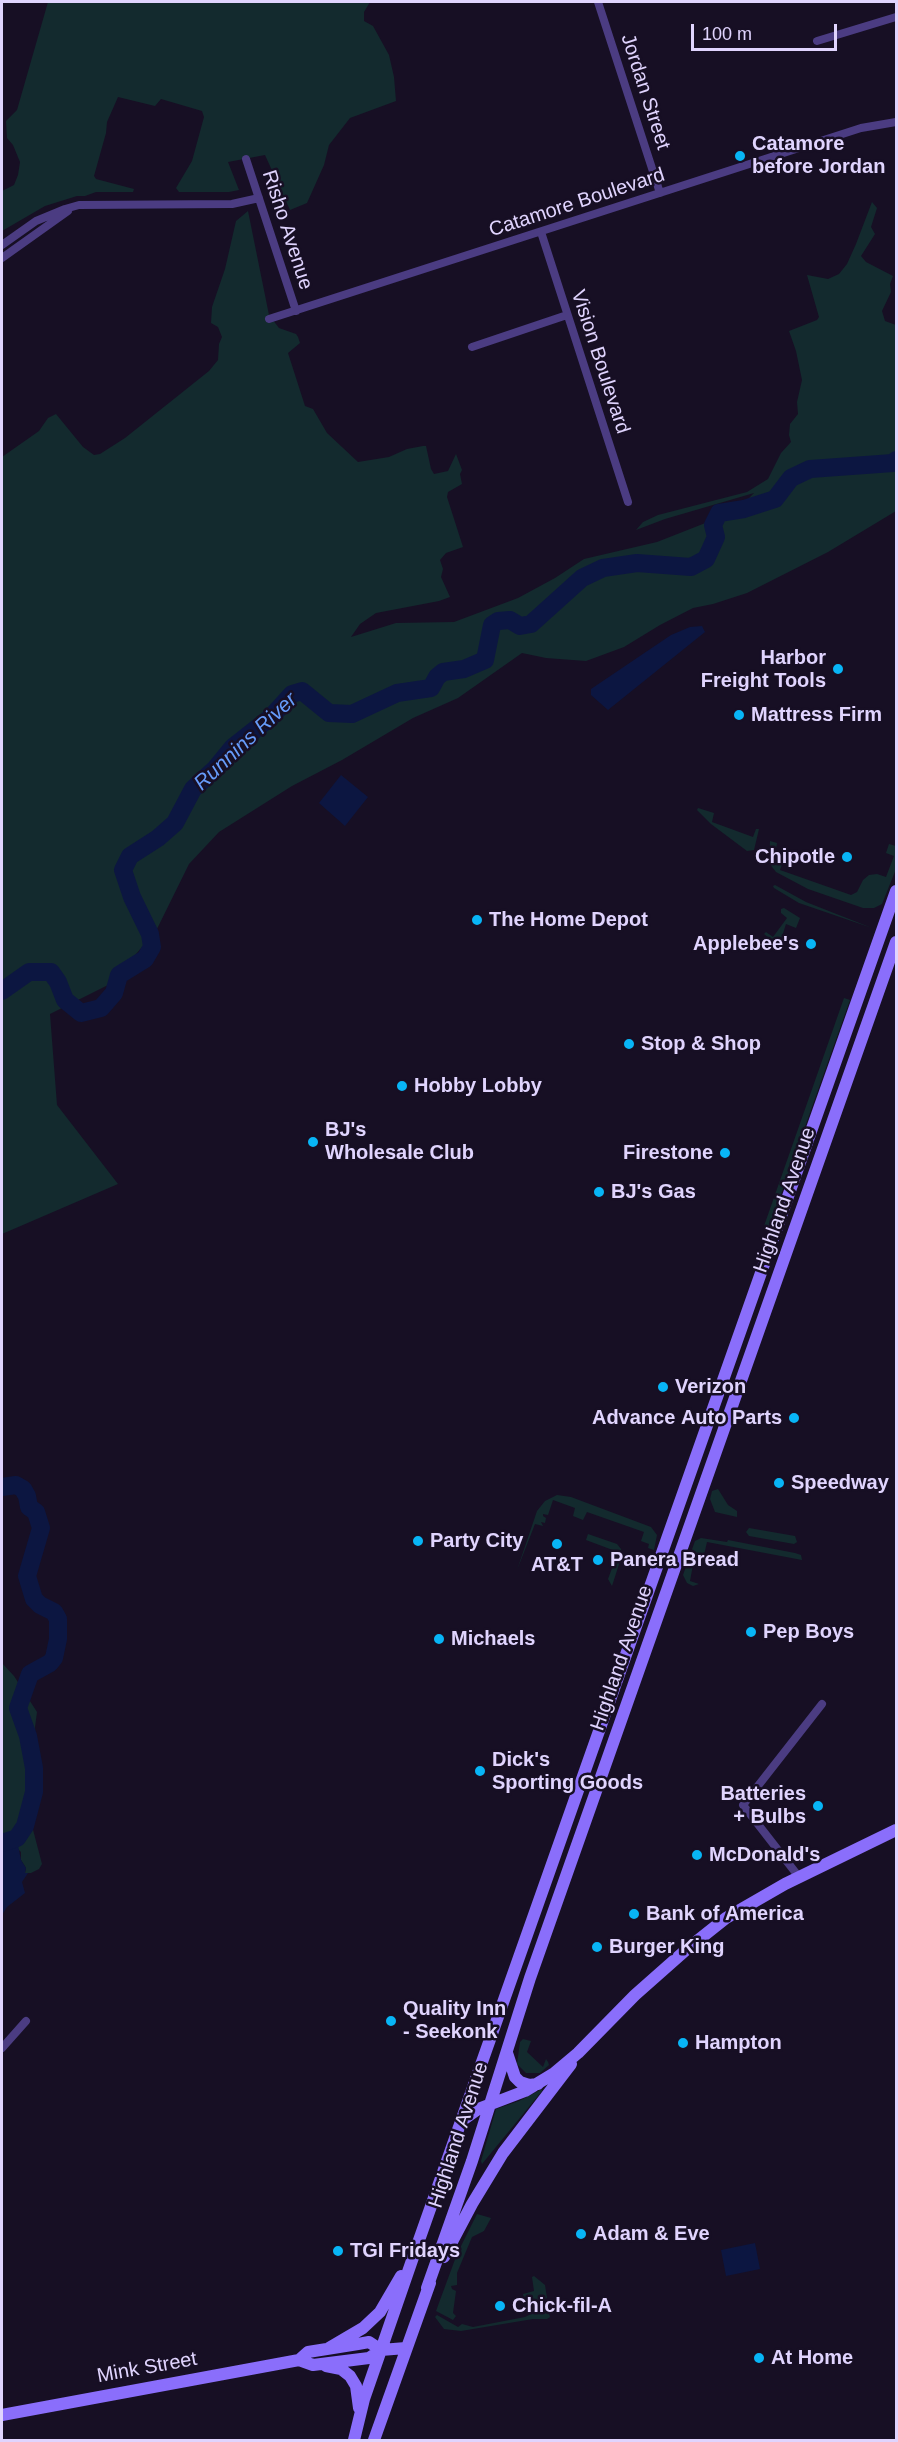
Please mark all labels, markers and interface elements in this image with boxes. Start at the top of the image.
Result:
scale bar [694,12,840,50]
text: 100 m [702,24,752,44]
street label: Jordan Street [615,31,675,153]
place label: Catamore before Jordan [752,132,885,179]
marker: Catamore before Jordan [733,149,747,163]
street label: Catamore Boulevard [486,163,668,243]
street label: Risho Avenue [256,167,318,293]
street label: Vision Boulevard [565,287,635,437]
place label: Harbor Freight Tools [701,646,826,693]
marker: Harbor Freight Tools [831,662,845,676]
water label: Runnins River [189,688,303,796]
place label: Mattress Firm [751,703,882,727]
marker: Mattress Firm [732,708,746,722]
place label: Chipotle [755,845,835,869]
marker: Chipotle [840,850,854,864]
place label: The Home Depot [489,908,648,932]
marker: The Home Depot [470,913,484,927]
place label: Applebee's [693,932,799,956]
marker: Applebee's [804,937,818,951]
place label: Stop & Shop [641,1032,761,1056]
marker: Stop & Shop [622,1037,636,1051]
place label: Hobby Lobby [414,1074,542,1098]
marker: Hobby Lobby [395,1079,409,1093]
place label: BJ's Wholesale Club [325,1118,474,1165]
street label: Highland Avenue [749,1124,821,1276]
marker: BJ's Wholesale Club [306,1135,320,1149]
place label: Firestone [623,1141,713,1165]
marker: Firestone [718,1146,732,1160]
place label: BJ's Gas [611,1180,696,1204]
marker: BJ's Gas [592,1185,606,1199]
place label: Verizon [675,1375,746,1399]
marker: Verizon [656,1380,670,1394]
place label: Advance Auto Parts [592,1406,782,1430]
marker: Advance Auto Parts [787,1411,801,1425]
place label: Speedway [791,1471,889,1495]
marker: Speedway [772,1476,786,1490]
place label: Party City [430,1529,523,1553]
marker: Party City [411,1534,425,1548]
marker: AT&T [550,1537,564,1551]
place label: Panera Bread [610,1548,739,1572]
place label: AT&T [531,1553,583,1577]
marker: Panera Bread [591,1553,605,1567]
street label: Highland Avenue [586,1582,658,1734]
place label: Pep Boys [763,1620,854,1644]
marker: Pep Boys [744,1625,758,1639]
place label: Michaels [451,1627,535,1651]
marker: Michaels [432,1632,446,1646]
place label: Dick's Sporting Goods [492,1748,643,1795]
marker: Dick's Sporting Goods [473,1764,487,1778]
place label: Batteries + Bulbs [720,1782,806,1829]
marker: Batteries + Bulbs [811,1799,825,1813]
place label: McDonald's [709,1843,820,1867]
marker: McDonald's [690,1848,704,1862]
place label: Bank of America [646,1902,804,1926]
marker: Bank of America [627,1907,641,1921]
place label: Burger King [609,1935,725,1959]
marker: Burger King [590,1940,604,1954]
place label: Quality Inn - Seekonk [403,1997,506,2044]
marker: Quality Inn - Seekonk [384,2014,398,2028]
place label: Hampton [695,2031,782,2055]
marker: Hampton [676,2036,690,2050]
street label: Highland Avenue [424,2059,494,2211]
place label: Adam & Eve [593,2222,710,2246]
marker: Adam & Eve [574,2227,588,2241]
place label: TGI Fridays [350,2239,460,2263]
marker: TGI Fridays [331,2244,345,2258]
place label: Chick-fil-A [512,2294,612,2318]
marker: Chick-fil-A [493,2299,507,2313]
place label: At Home [771,2346,853,2370]
street label: Mink Street [95,2347,199,2389]
marker: At Home [752,2351,766,2365]

